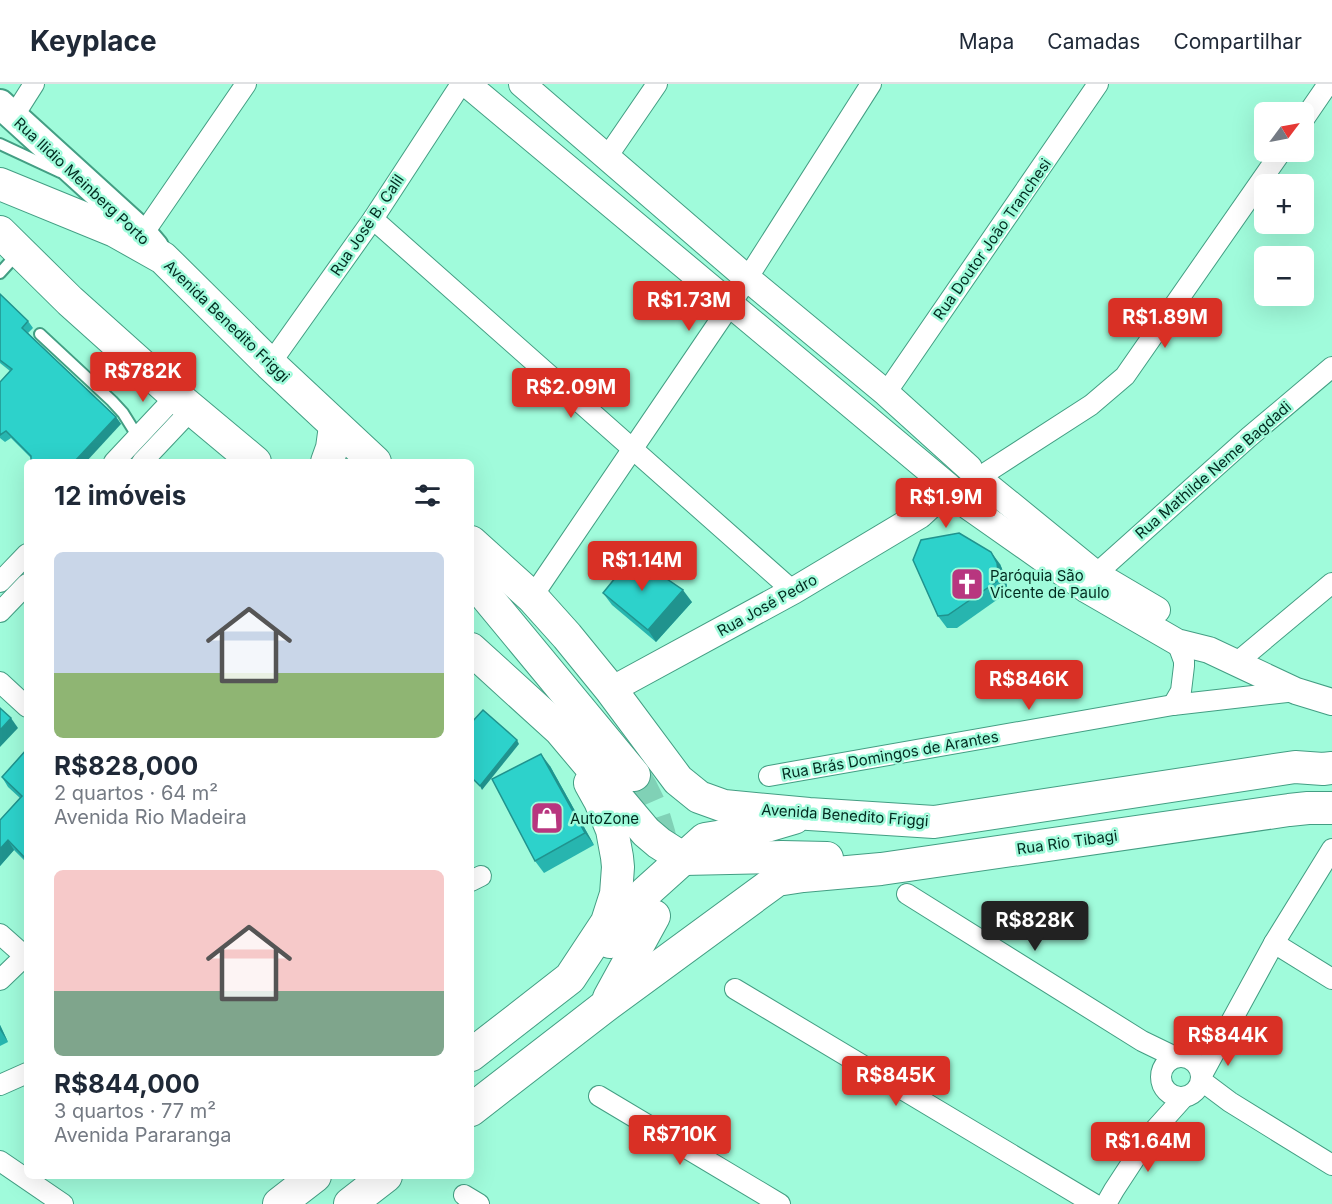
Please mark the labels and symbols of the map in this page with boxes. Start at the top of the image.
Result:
north arrow [1254,102,1314,162]
street label: Rua Ilidio Meinberg Porto [10,113,154,249]
street label: Rua Doutor João Tranchesi [929,155,1055,323]
street label: Rua José B. Calil [326,171,408,279]
street label: Avenida Benedito Friggi [160,256,294,386]
pin: R$1.73M [634,281,744,332]
pin: R$1.89M [1110,298,1220,349]
pin: R$782K [94,352,192,403]
pin: R$2.09M [516,368,626,419]
street label: Rua Mathilde Neme Bagdadi [1131,397,1295,543]
pin: R$1.9M [897,478,995,529]
pin: R$1.14M [587,541,697,592]
church icon: Paróquia São Vicente de Paulo [949,566,985,602]
place label: Paróquia São Vicente de Paulo [990,566,1110,602]
street label: Rua José Pedro [714,570,820,640]
pin: R$846K [980,660,1078,711]
street label: Rua Brás Domingos de Arantes [780,727,1000,783]
shop icon: AutoZone [529,800,565,836]
street label: Avenida Benedito Friggi [761,800,929,830]
place label: AutoZone [570,809,639,828]
street label: Rua Rio Tibagi [1015,826,1119,858]
pin: R$828K [986,901,1084,952]
pin: R$844K [1179,1016,1277,1067]
pin: R$845K [847,1056,945,1107]
pin: R$710K [631,1115,729,1166]
pin: R$1.64M [1093,1122,1203,1173]

